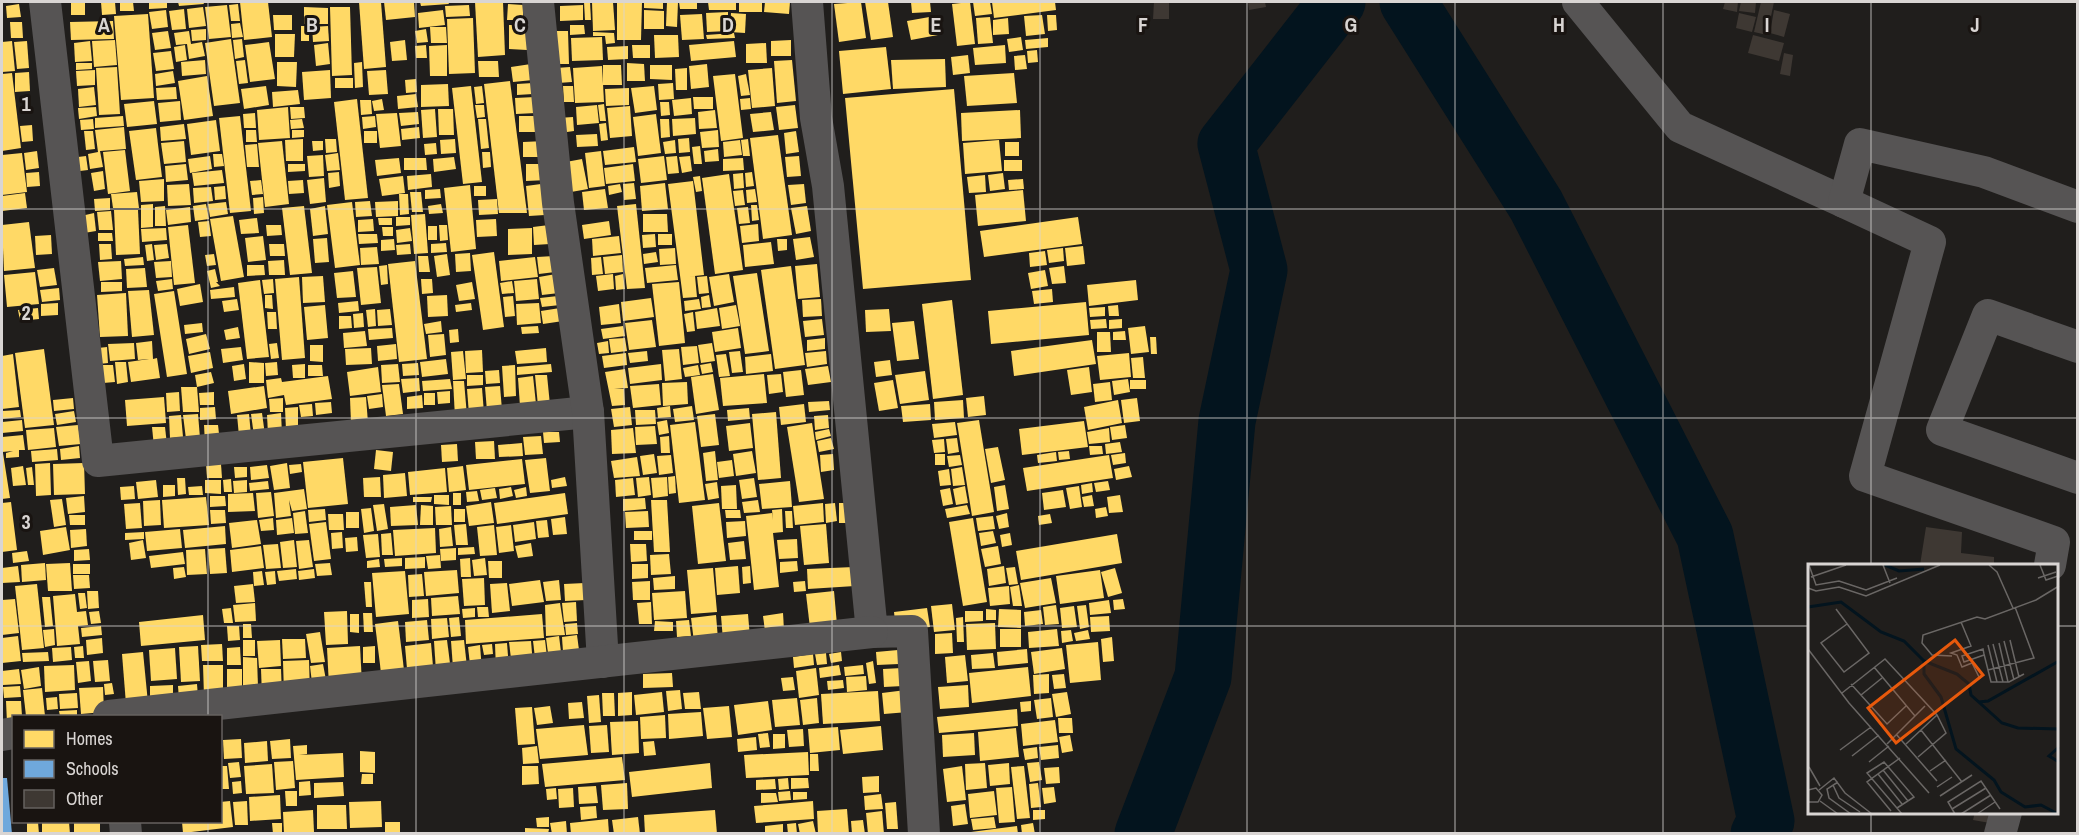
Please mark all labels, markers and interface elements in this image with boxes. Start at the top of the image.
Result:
text: A [98,11,110,38]
text: B [306,11,318,38]
text: C [514,11,526,38]
text: D [722,11,734,38]
text: E [931,11,942,38]
text: F [1138,11,1148,38]
text: G [1345,11,1357,38]
text: H [1553,11,1565,38]
text: I [1765,11,1769,38]
text: J [1970,11,1980,38]
text: 1 [21,90,31,117]
text: 2 [21,299,31,326]
text: 3 [21,508,31,535]
inset map [1808,564,2058,814]
legend [12,715,222,823]
text: Homes [66,726,113,751]
text: Schools [66,756,119,781]
text: Other [66,786,103,811]

